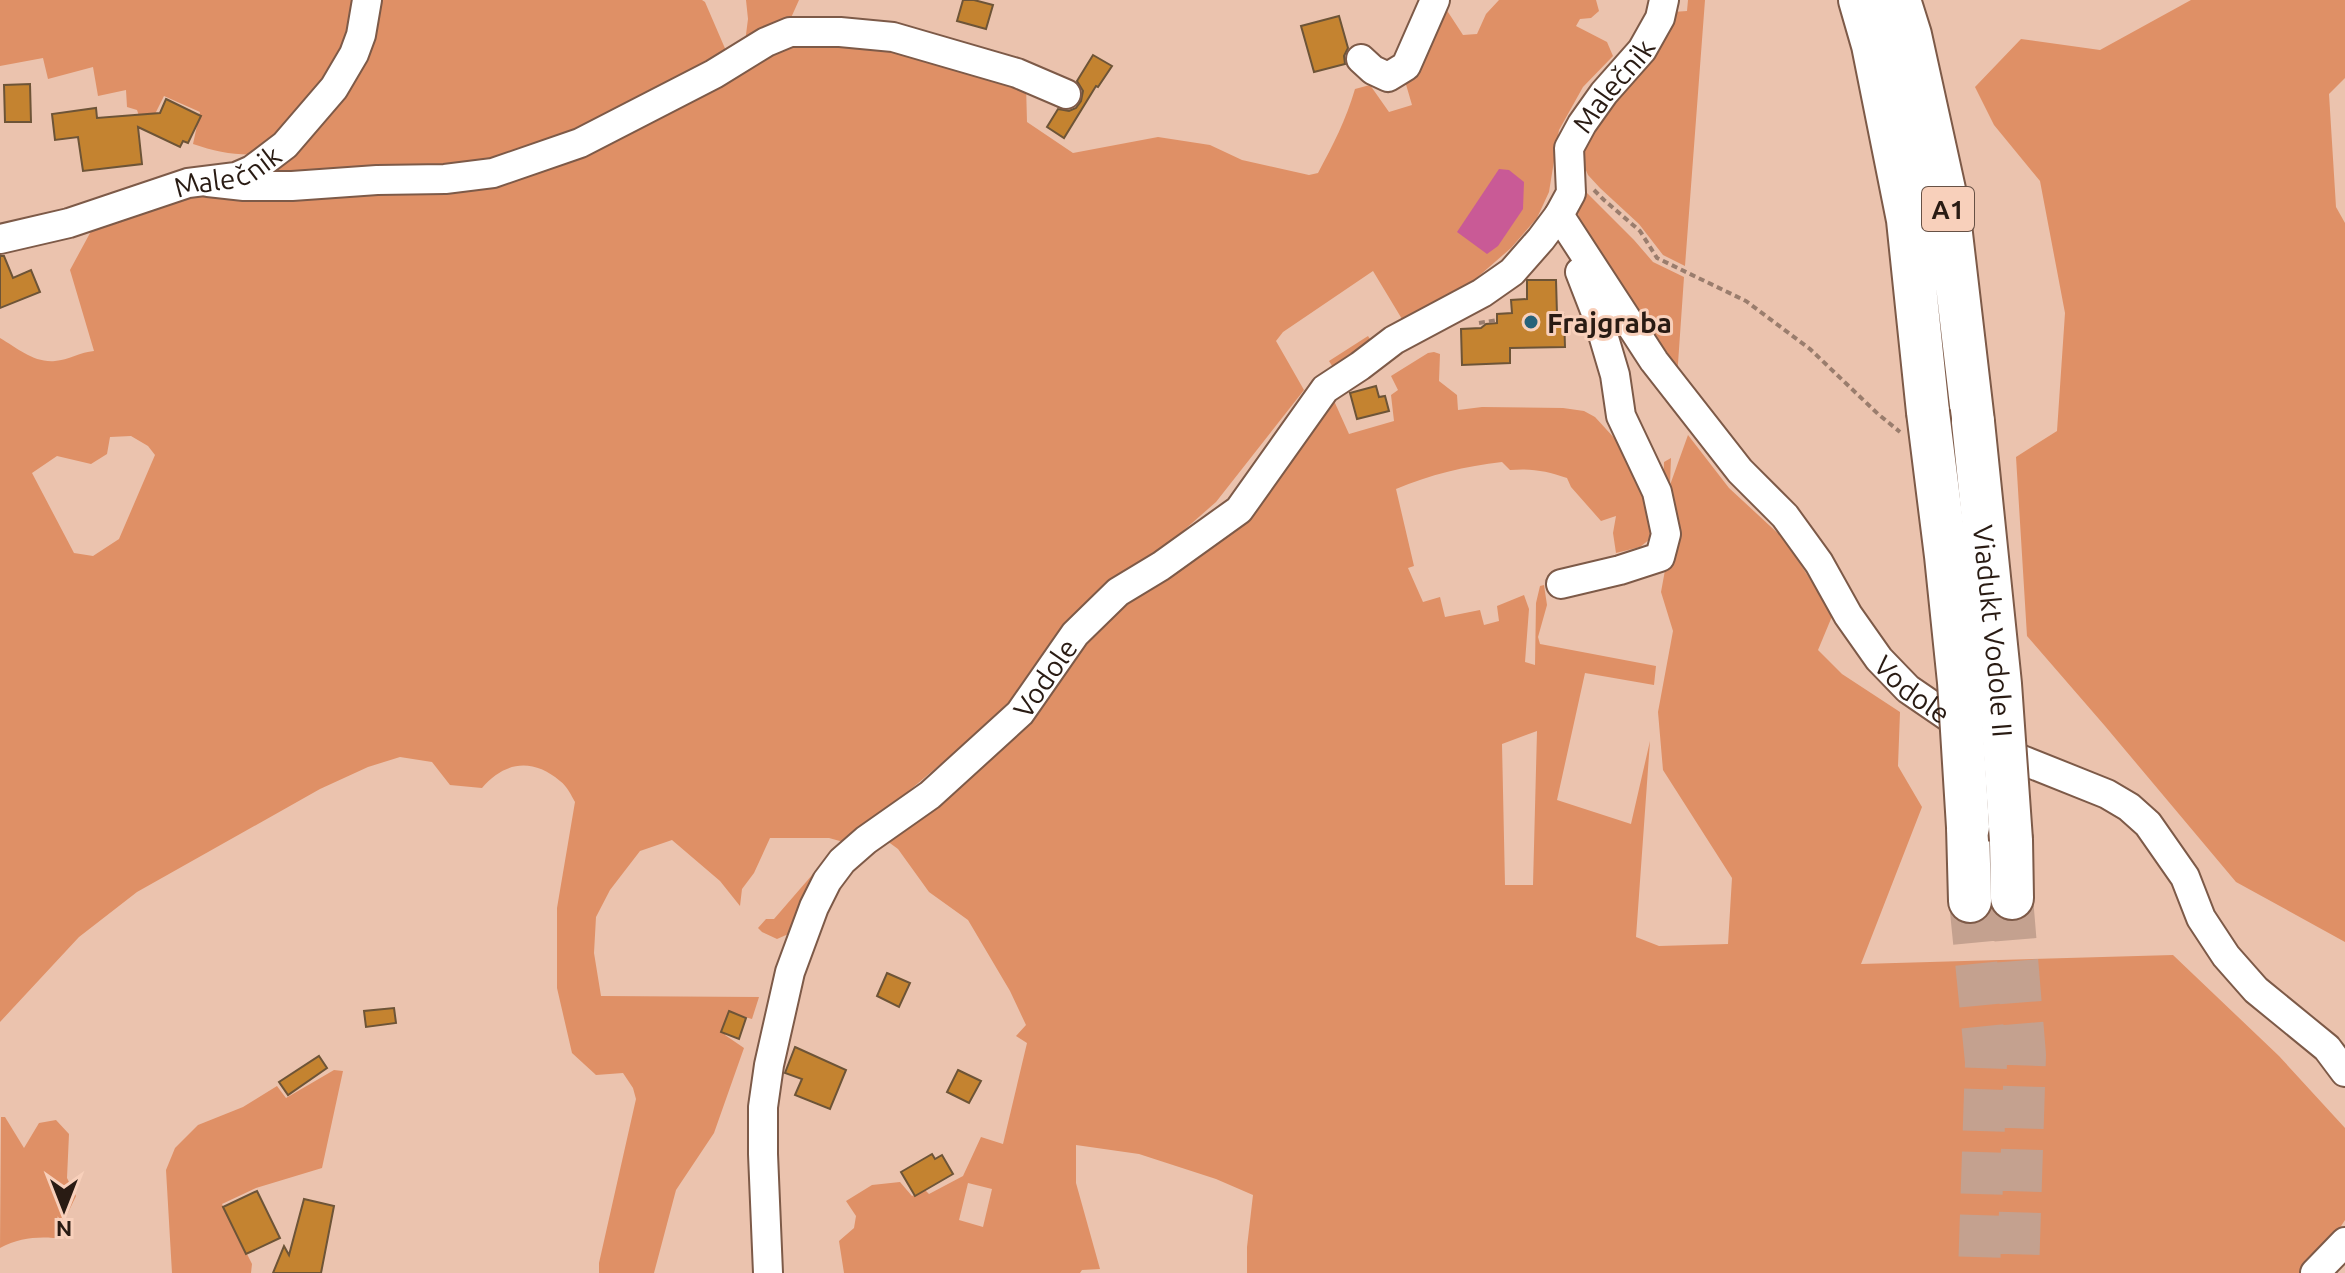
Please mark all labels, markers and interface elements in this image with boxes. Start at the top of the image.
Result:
street label: Malečnik [1566,34,1660,138]
street label: Malečnik [170,139,287,202]
road number: A1 [1922,187,1974,231]
place label: Frajgraba [1547,307,1672,338]
marker: Frajgraba [1522,313,1540,331]
street label: Viadukt Vodole II [1968,523,2019,738]
street label: Vodole [1006,633,1083,723]
street label: Vodole [1868,649,1956,729]
north arrow [24,1169,104,1249]
text: N [56,1217,72,1242]

